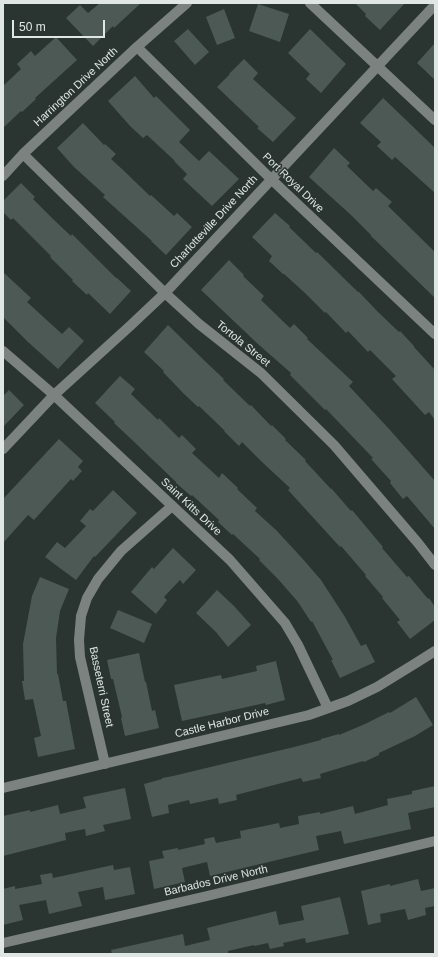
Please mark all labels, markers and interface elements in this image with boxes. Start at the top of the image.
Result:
scale bar [14,12,107,38]
text: 50 m [19,20,46,34]
street label: Harrington Drive North [31,45,121,129]
street label: Port Royal Drive [260,150,326,216]
street label: Charlotteville Drive North [167,173,261,271]
street label: Tortola Street [213,318,273,370]
street label: Saint Kitts Drive [158,475,224,539]
street label: Basseterri Street [86,646,116,728]
street label: Castle Harbor Drive [174,705,270,741]
street label: Barbados Drive North [163,863,269,899]

